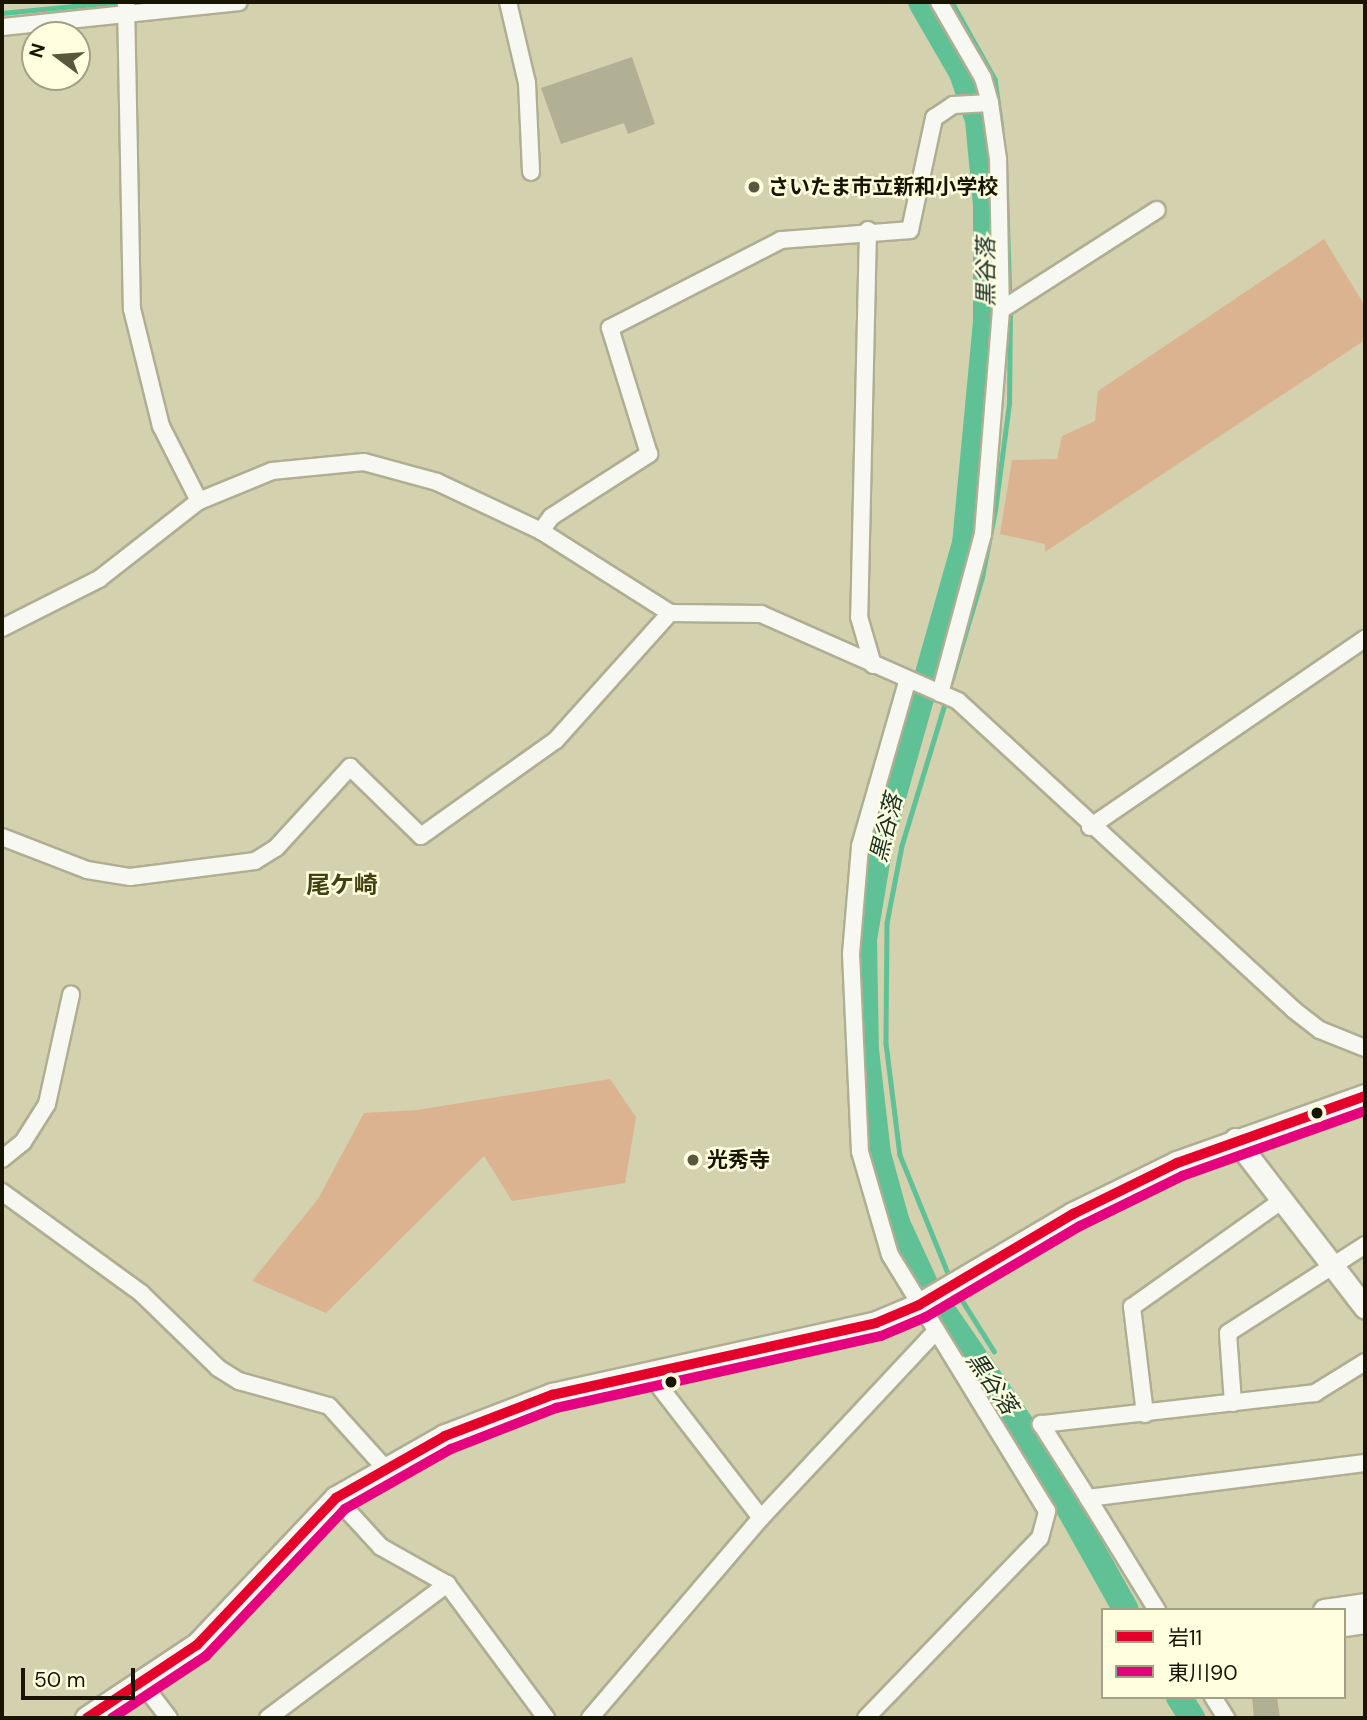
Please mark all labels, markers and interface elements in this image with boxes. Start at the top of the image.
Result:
north arrow [21,21,91,91]
text: N [23,41,51,61]
place label: さいたま市立新和小学校 [768,174,999,200]
marker: さいたま市立新和小学校 [746,179,762,195]
water label: 黒谷落 [972,238,1000,306]
water label: 黒谷落 [864,791,908,865]
district label: 尾ケ崎 [306,871,378,899]
unlabelled marker [1310,1106,1324,1120]
place label: 光秀寺 [707,1147,770,1173]
marker: 光秀寺 [685,1152,701,1168]
water label: 黒谷落 [961,1347,1023,1419]
unlabelled marker [664,1375,678,1389]
legend [1101,1608,1346,1699]
text: 岩11 [1168,1624,1202,1652]
scale bar [24,1654,138,1698]
text: 東川90 [1168,1659,1238,1687]
text: 50 m [34,1666,85,1694]

